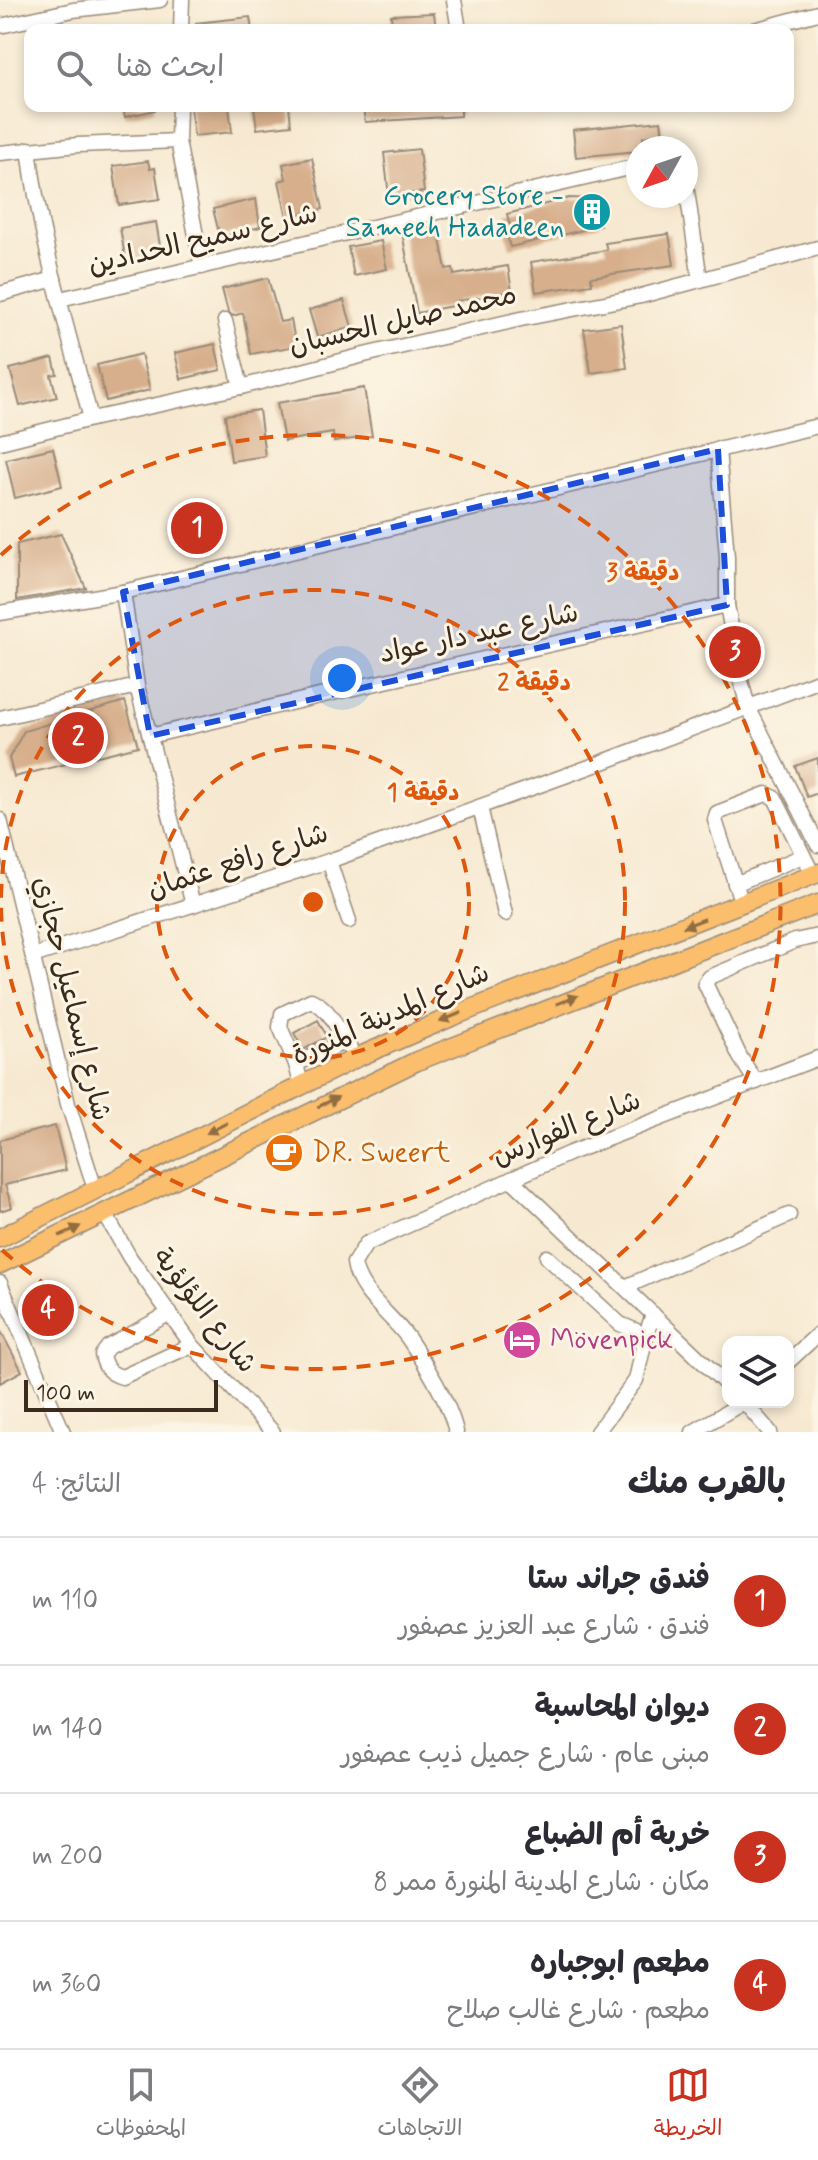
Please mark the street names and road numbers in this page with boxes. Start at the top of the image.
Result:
street label: شارع سميح الحدادين [85,196,321,284]
street label: محمد صايل الحسبان [286,277,520,365]
street label: شارع عبد دار عواد [376,595,582,673]
street label: شارع رافع عثمان [143,815,333,909]
street label: شارع إسماعيل حجازي [23,873,119,1125]
street label: شارع المدينة المنورة [286,955,496,1075]
street label: شارع الفوارس [487,1082,647,1176]
street label: شارع اللؤلؤية [143,1241,265,1381]

